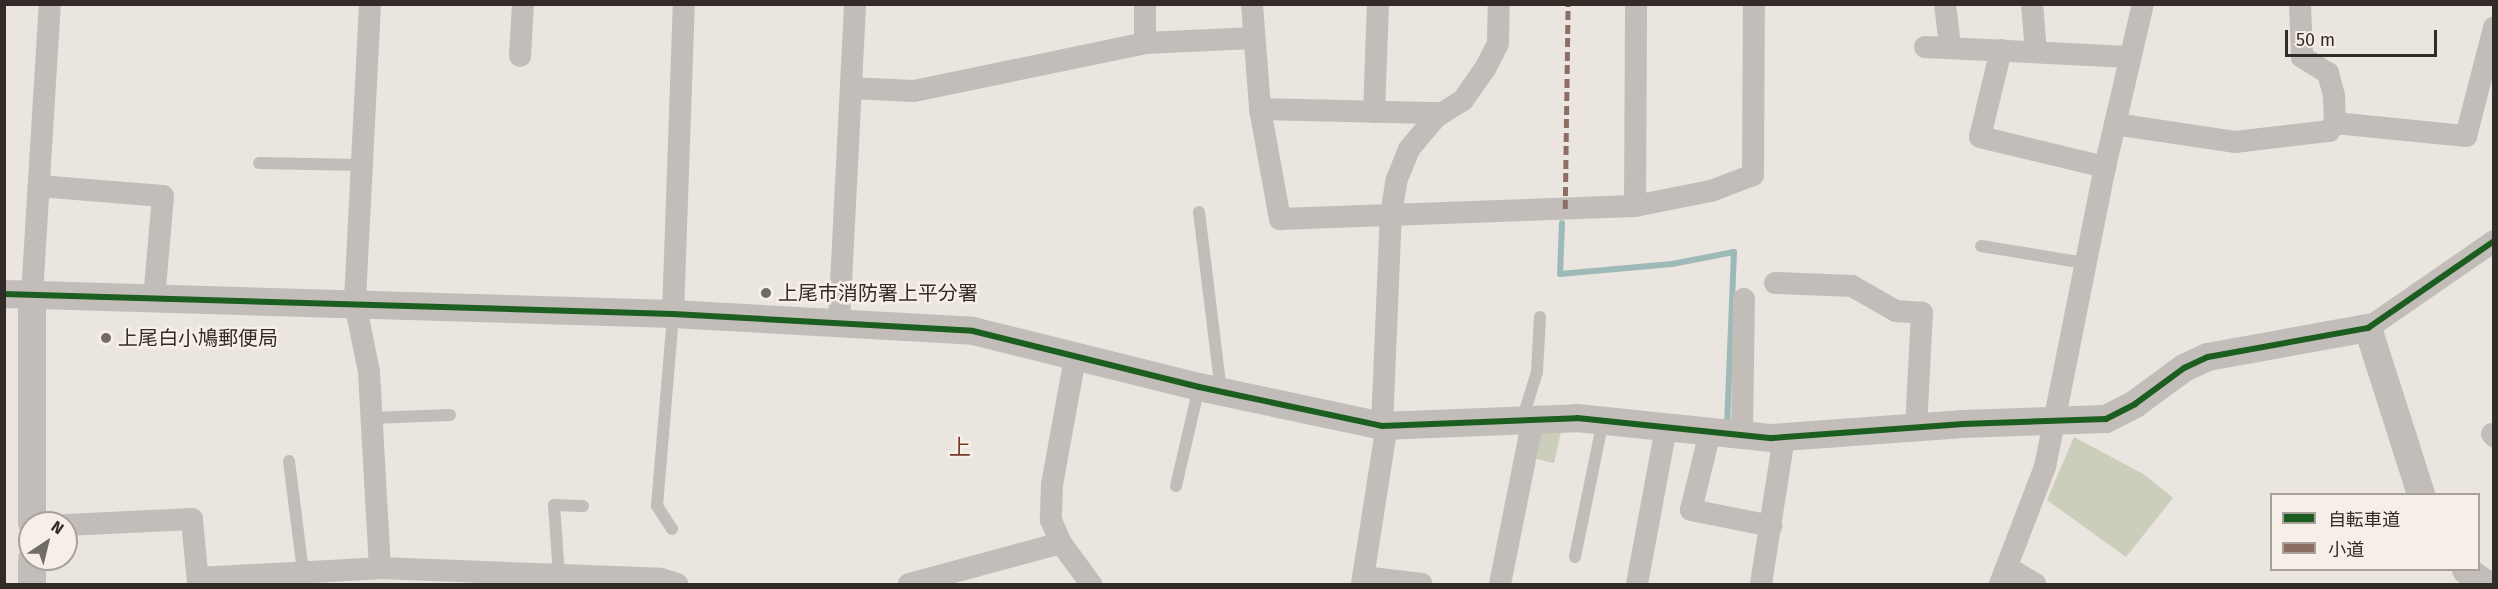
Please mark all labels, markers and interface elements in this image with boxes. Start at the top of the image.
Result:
scale bar [2288,18,2440,56]
text: 50 m [2296,29,2335,51]
place label: 上尾市消防署上平分署 [778,281,978,305]
marker: 上尾市消防署上平分署 [759,286,773,300]
place label: 上尾白小鳩郵便局 [118,326,278,350]
marker: 上尾白小鳩郵便局 [99,331,113,345]
district label: 上 [949,435,971,461]
legend [2270,493,2480,571]
text: 自転車道 [2328,509,2400,531]
north arrow [18,511,78,571]
text: N [48,517,67,538]
text: 小道 [2328,539,2364,561]

